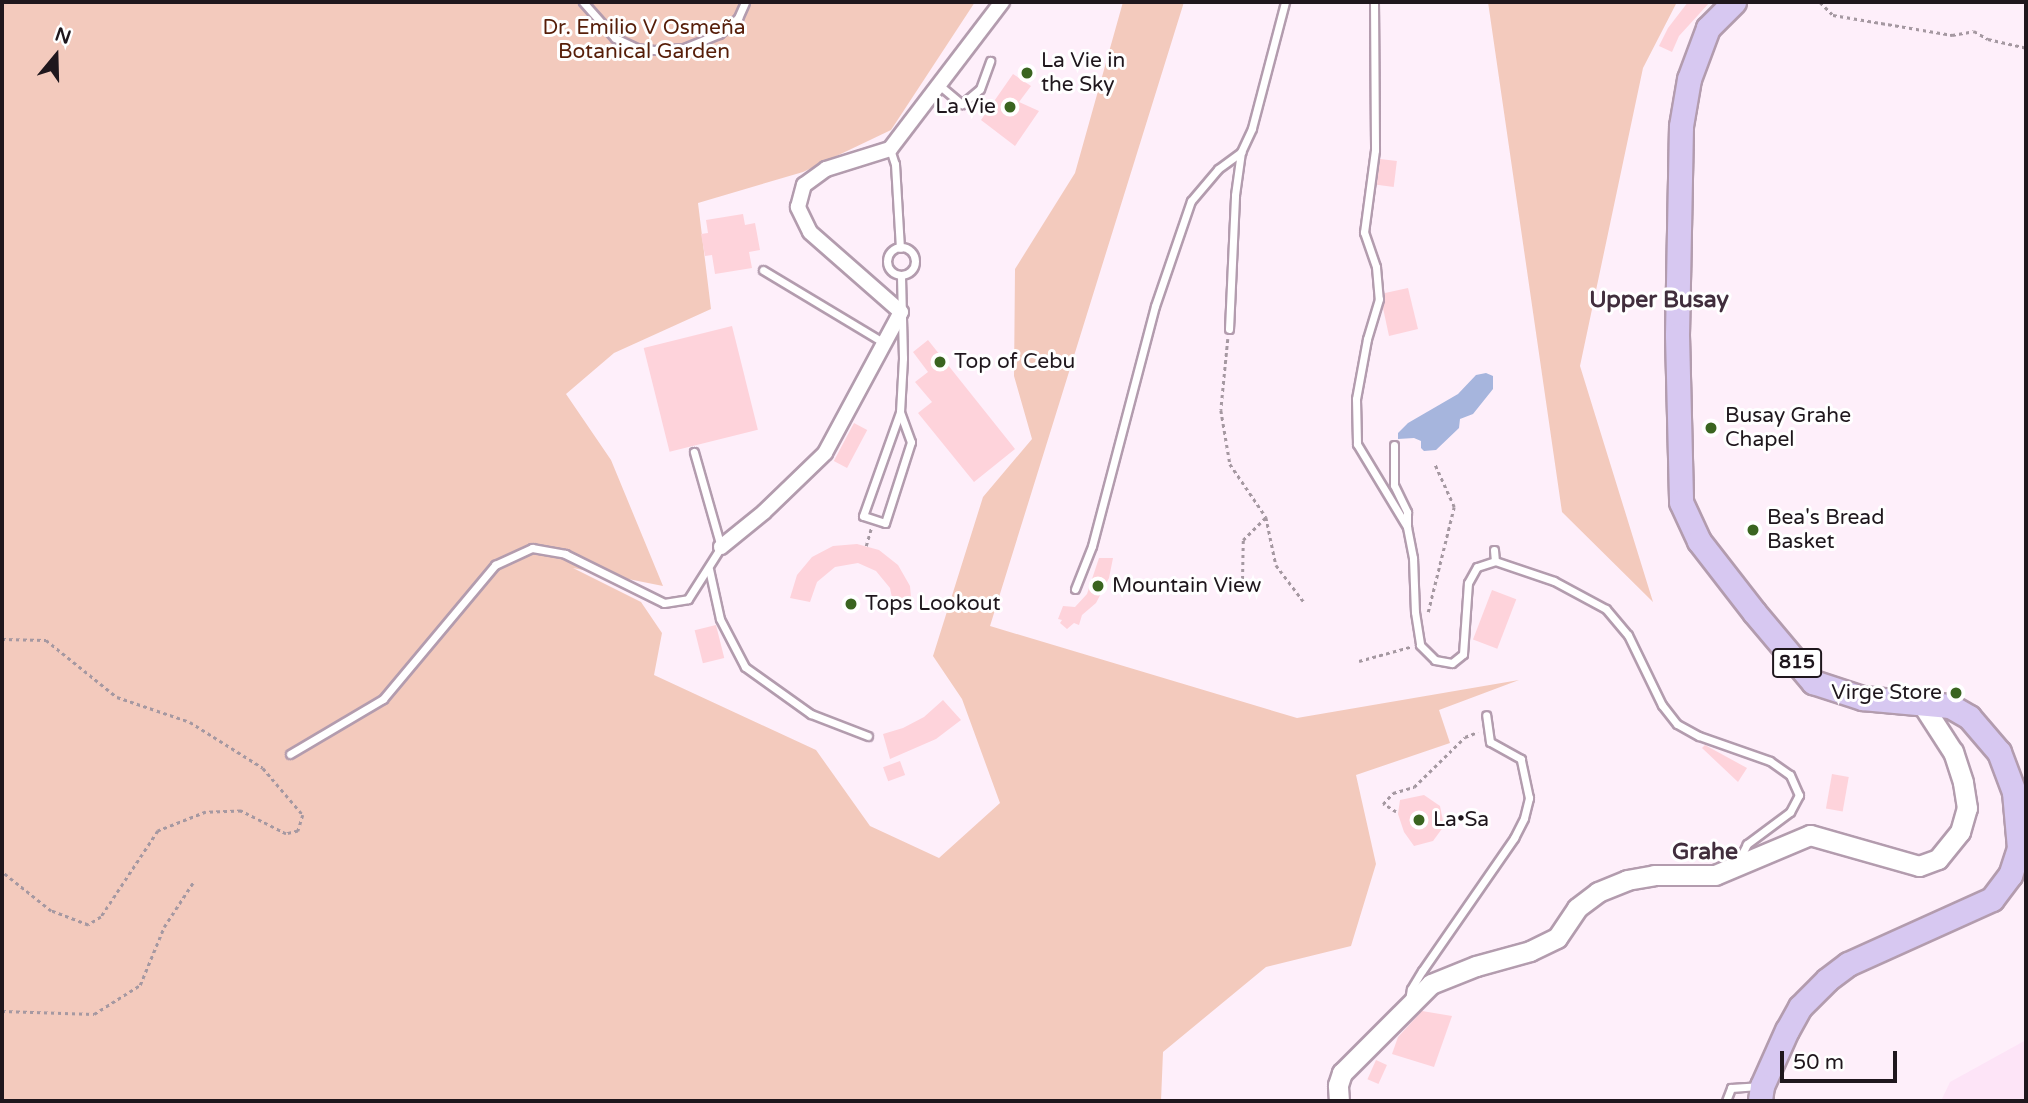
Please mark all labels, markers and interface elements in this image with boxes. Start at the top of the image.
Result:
park label: Dr. Emilio V Osmeña Botanical Garden [542,15,746,65]
north arrow [21,21,91,91]
text: N [52,23,74,49]
place label: La Vie in the Sky [1041,48,1125,98]
marker: La Vie in the Sky [1019,65,1035,81]
place label: La Vie [935,94,996,120]
marker: La Vie [1002,99,1018,115]
district label: Upper Busay [1589,286,1729,314]
place label: Top of Cebu [954,349,1075,375]
marker: Top of Cebu [932,354,948,370]
place label: Busay Grahe Chapel [1725,403,1851,453]
marker: Busay Grahe Chapel [1703,420,1719,436]
place label: Bea's Bread Basket [1767,505,1884,555]
marker: Bea's Bread Basket [1745,522,1761,538]
place label: Mountain View [1112,573,1261,599]
marker: Mountain View [1090,578,1106,594]
place label: Tops Lookout [865,591,1000,617]
marker: Tops Lookout [843,596,859,612]
road number: 815 [1771,648,1823,678]
place label: Virge Store [1831,680,1942,706]
marker: Virge Store [1948,685,1964,701]
place label: La•Sa [1433,807,1489,833]
marker: La•Sa [1411,812,1427,828]
district label: Grahe [1672,838,1738,866]
scale bar [1783,1036,1900,1080]
text: 50 m [1793,1050,1844,1075]

